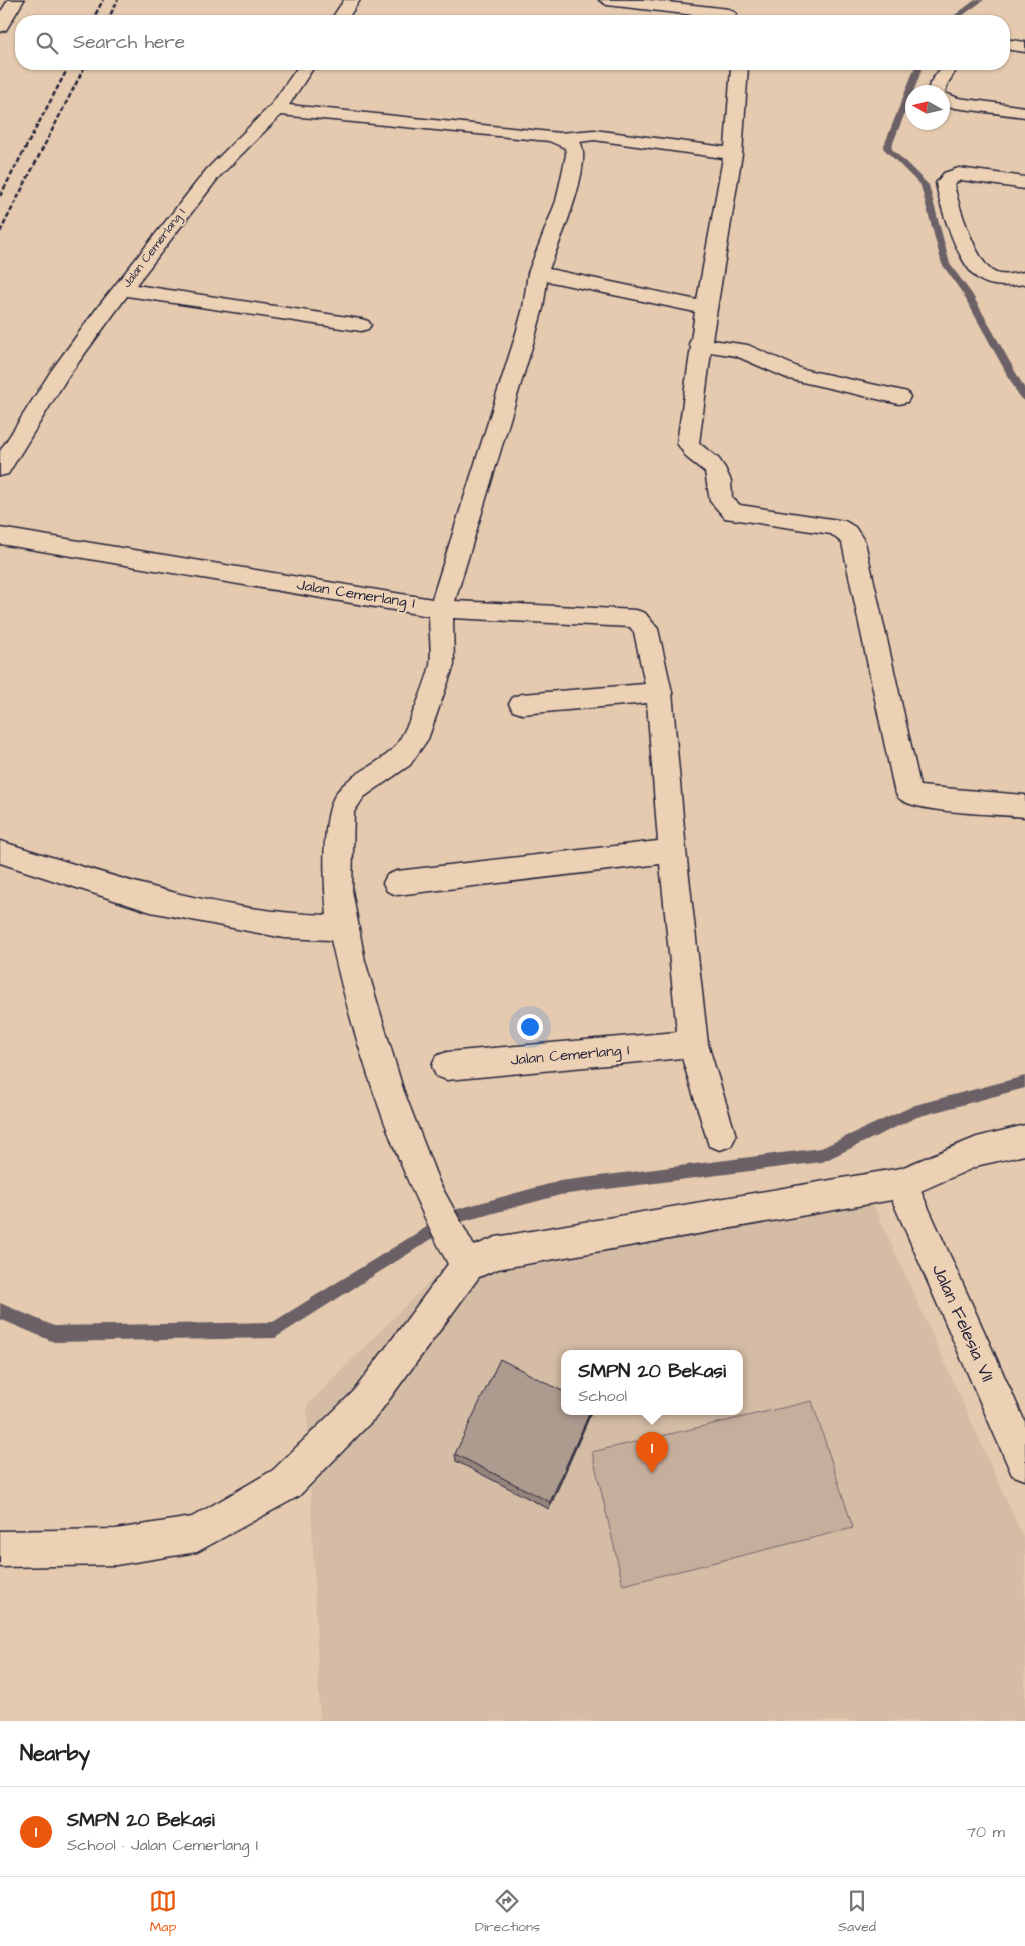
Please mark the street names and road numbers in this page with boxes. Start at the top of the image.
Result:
street label: Jalan Cemerlang I [118,205,190,292]
street label: Jalan Cemerlang I [295,574,417,615]
street label: Jalan Cemerlang I [510,1039,630,1072]
street label: Jalan Felesia VII [926,1260,1000,1386]

